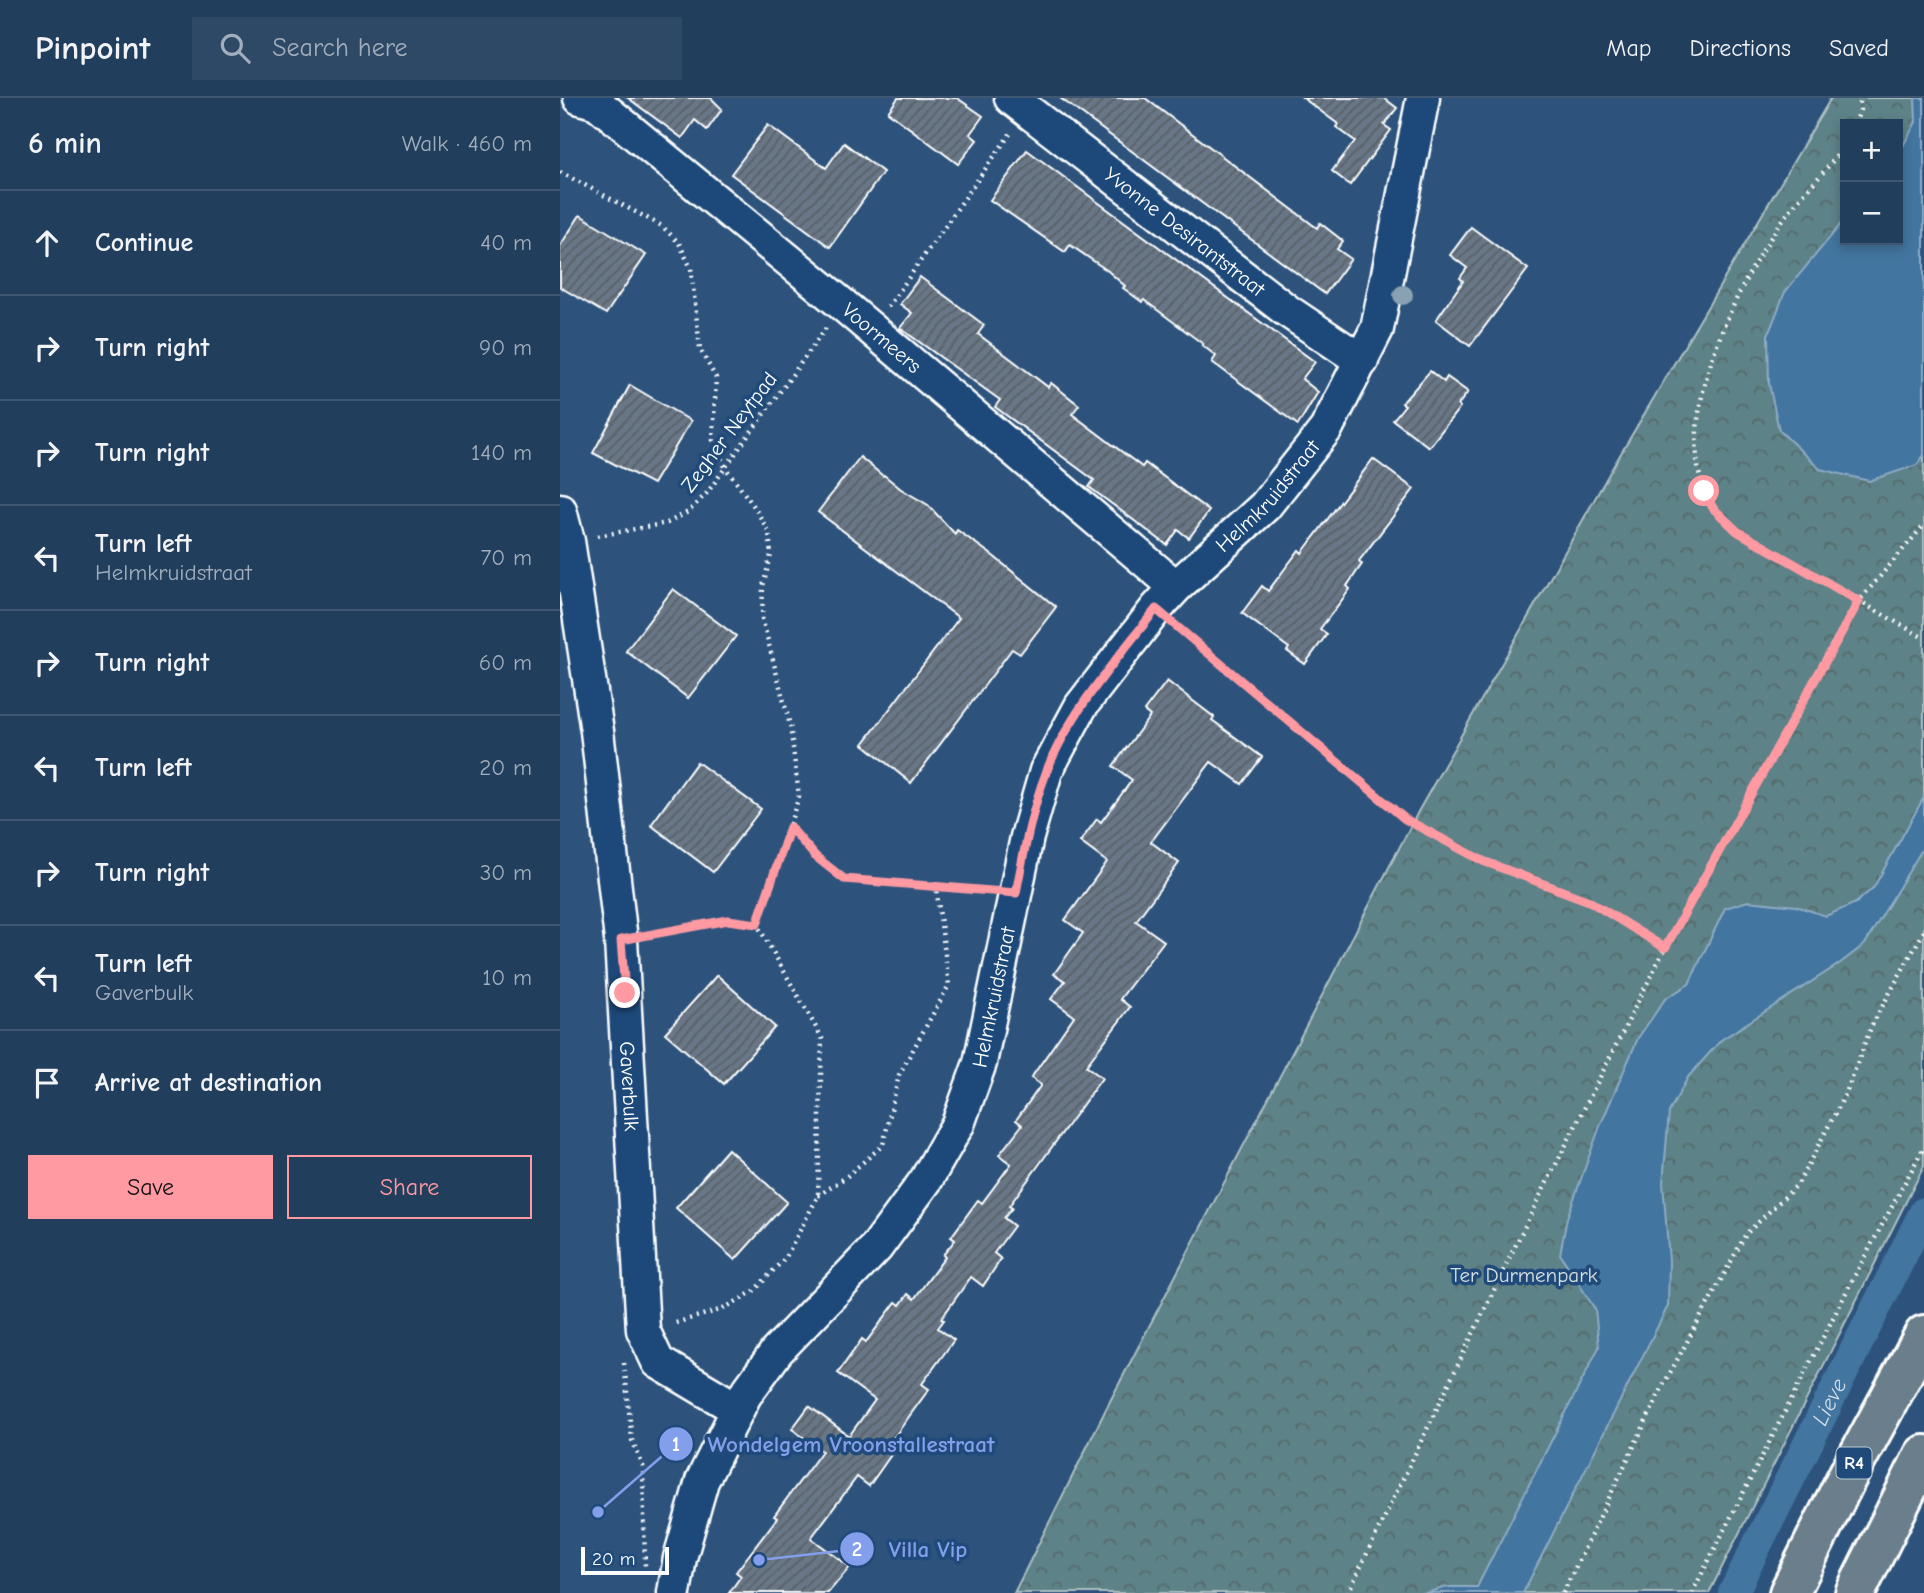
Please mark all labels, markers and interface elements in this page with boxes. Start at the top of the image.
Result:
search box [192,17,682,80]
text: Pinpoint [35,29,150,67]
icon: search [216,29,254,67]
text: Search here [272,33,408,63]
text: Map [1606,34,1652,62]
text: Directions [1690,34,1791,62]
text: Saved [1829,34,1889,62]
map controls [1840,119,1903,245]
button: + [1840,119,1903,182]
text: 6 min [28,126,102,161]
text: Walk · 460 m [402,130,532,157]
street label: Yvonne Desirantstraat [1099,162,1271,302]
button: − [1840,182,1903,245]
icon: ahead [28,224,66,262]
text: Continue [95,228,193,258]
text: 40 m [480,229,532,256]
street label: Voormeers [837,298,926,378]
icon: right [28,329,66,367]
text: Turn right [95,333,209,363]
text: 90 m [479,334,532,361]
street label: Zegher Neytpad [676,367,782,497]
icon: right [28,434,66,472]
street label: Helmkruidstraat [1211,434,1325,557]
text: Turn right [95,438,209,468]
text: 140 m [471,439,532,466]
route start [1688,475,1719,506]
text: Turn left [95,529,192,559]
icon: left [28,539,66,577]
text: 70 m [480,544,532,571]
text: Helmkruidstraat [95,559,252,586]
icon: right [28,644,66,682]
text: Turn right [95,648,209,678]
text: 60 m [479,649,532,676]
icon: left [28,749,66,787]
text: Turn left [95,753,192,783]
text: 20 m [479,754,532,781]
icon: right [28,854,66,892]
text: Turn right [95,858,209,888]
text: 30 m [480,859,532,886]
street label: Helmkruidstraat [967,924,1020,1070]
text: Turn left [95,949,192,979]
icon: left [28,959,66,997]
text: 10 m [482,964,532,991]
route end [609,977,640,1008]
text: Gaverbulk [95,979,193,1006]
street label: Gaverbulk [615,1041,644,1132]
icon: arrive [28,1064,66,1102]
text: Arrive at destination [95,1068,322,1098]
button: Save [28,1155,273,1219]
button: Share [287,1155,532,1219]
park label: Ter Durmenpark [1450,1263,1598,1287]
water label: Lieve [1806,1373,1852,1430]
callout: Wondelgem Vroonstallestraat [659,1422,1009,1466]
text: Wondelgem Vroonstallestraat [707,1431,995,1458]
text: 1 [672,1432,680,1456]
road number: R4 [1836,1448,1872,1478]
callout: Villa Vip [840,1527,981,1571]
text: Villa Vip [889,1536,967,1563]
text: 2 [852,1537,862,1561]
scale bar [581,1544,668,1576]
text: 20 m [592,1548,636,1570]

